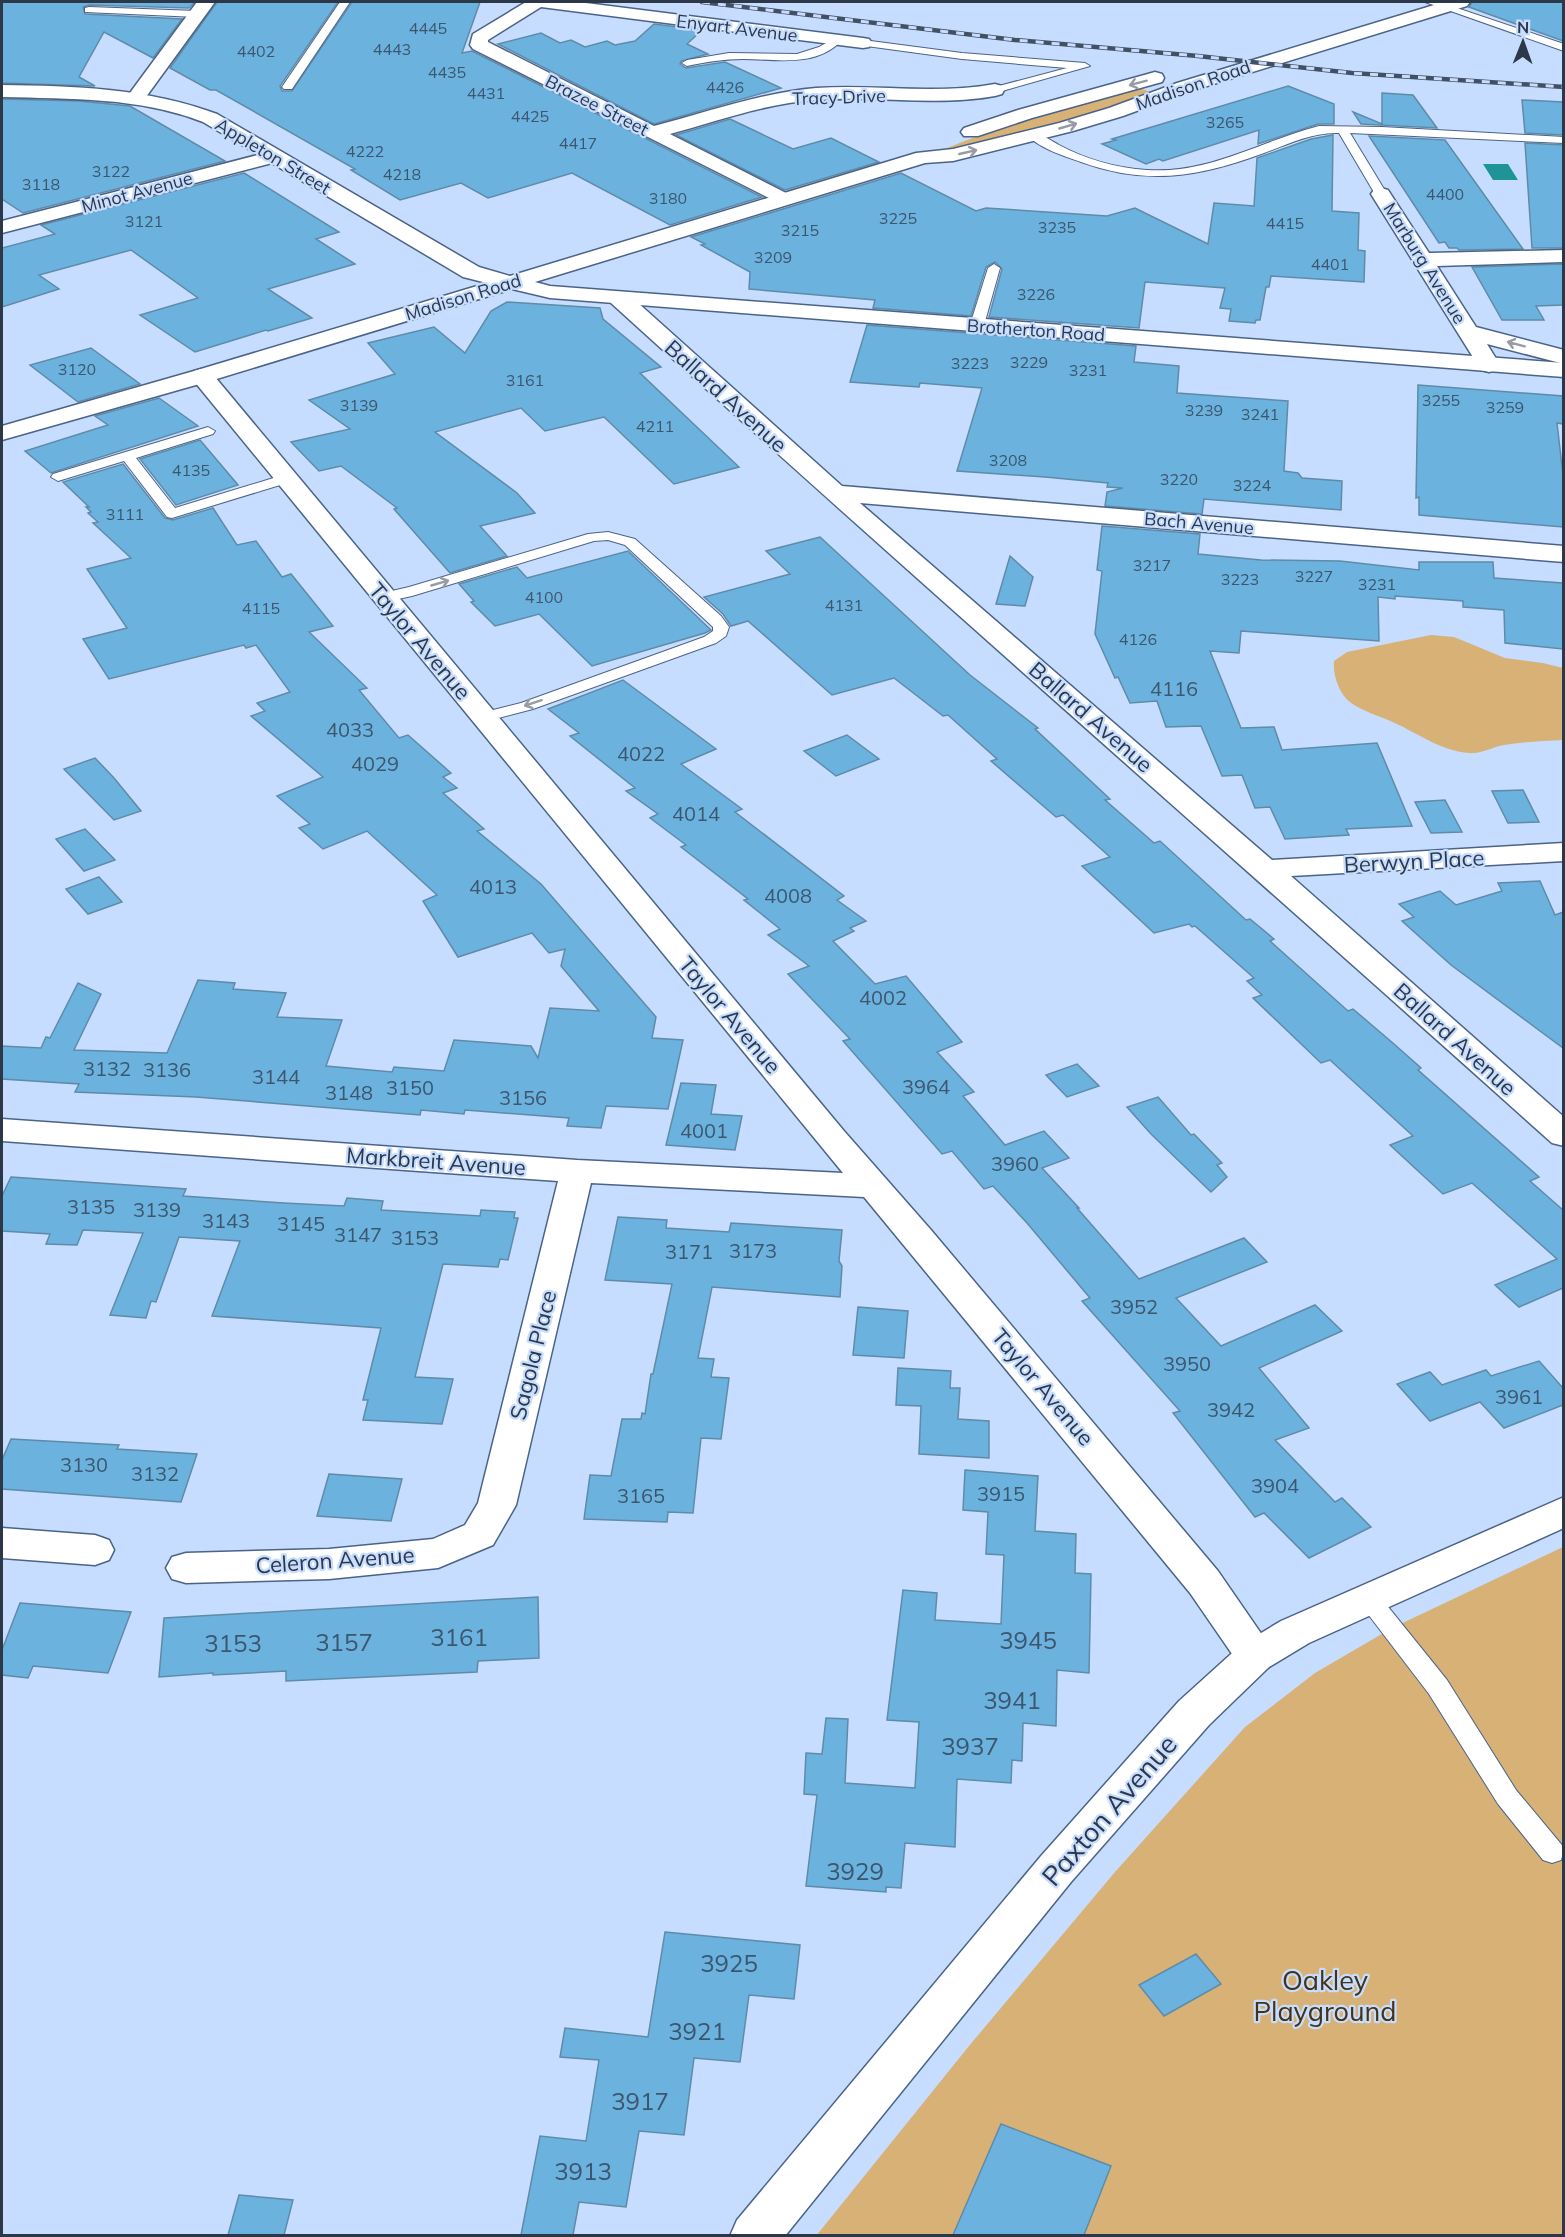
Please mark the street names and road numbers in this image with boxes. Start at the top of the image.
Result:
street label: Enyart Avenue [675,9,799,47]
street label: Madison Road [1133,55,1253,115]
street label: Brazee Street [542,69,652,141]
street label: Tracy Drive [792,84,886,110]
street label: Appleton Street [211,113,335,199]
street label: Minot Avenue [79,166,195,218]
street label: Marburg Avenue [1379,198,1471,328]
street label: Madison Road [402,268,524,326]
street label: Brotherton Road [966,314,1106,346]
street label: Ballard Avenue [659,334,793,458]
street label: Bach Avenue [1143,507,1255,539]
street label: Taylor Avenue [363,577,477,705]
street label: Ballard Avenue [1023,656,1159,778]
street label: Berwyn Place [1343,843,1485,879]
street label: Taylor Avenue [673,951,787,1079]
street label: Ballard Avenue [1388,977,1522,1101]
street label: Markbreit Avenue [345,1141,527,1181]
street label: Sagola Place [503,1287,563,1423]
street label: Taylor Avenue [986,1323,1100,1451]
street label: Celeron Avenue [255,1540,415,1580]
street label: Paxton Avenue [1034,1727,1184,1893]

